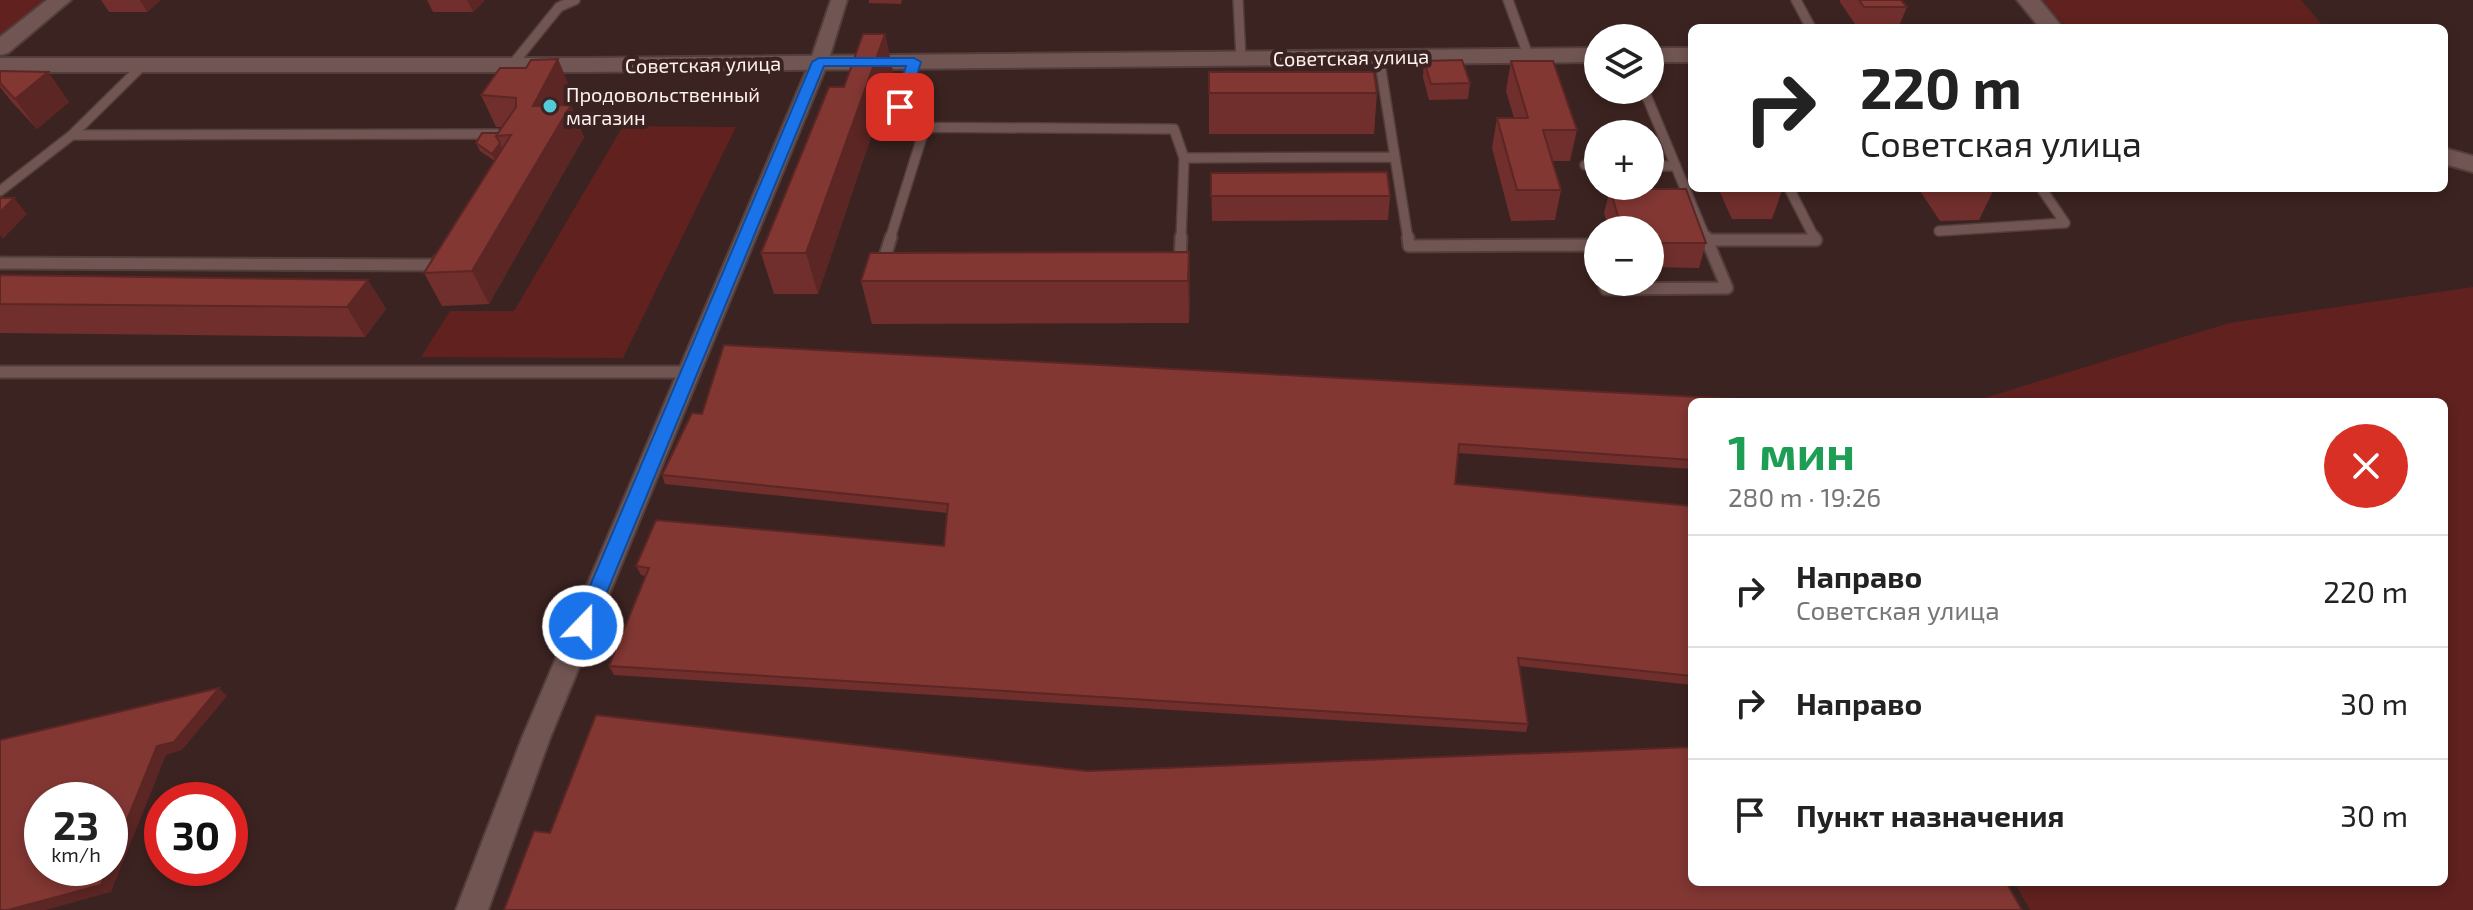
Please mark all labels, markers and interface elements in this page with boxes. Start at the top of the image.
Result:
map controls [1584,24,1664,296]
button: layers [1584,24,1664,104]
street label: Советская улица [1273,44,1429,71]
street label: Советская улица [625,51,781,78]
text: 220 m [1860,53,2022,120]
icon: right [1728,56,1832,160]
pin [866,73,934,141]
place label: Продовольственный магазин [566,82,760,129]
icon: arrive [878,85,922,129]
marker: Продовольственный магазин [541,97,559,115]
button: + [1584,120,1664,200]
text: Советская улица [1860,121,2142,164]
button: − [1584,216,1664,296]
text: 1 мин [1728,422,1855,480]
button: close [2324,424,2408,508]
text: 280 m · 19:26 [1728,481,1881,512]
text: Направо [1796,558,1922,594]
icon: right [1728,569,1772,613]
text: 220 m [2323,573,2408,609]
position arrow [541,584,625,668]
text: Советская улица [1796,594,2000,625]
icon: right [1728,681,1772,725]
text: Направо [1796,685,1922,721]
text: 30 m [2340,685,2408,721]
speed limit sign: 30 [144,782,248,886]
icon: arrive [1728,793,1772,837]
text: Пункт назначения [1796,797,2064,833]
text: 30 m [2340,797,2408,833]
text: 23 [53,800,99,848]
text: km/h [51,842,101,866]

